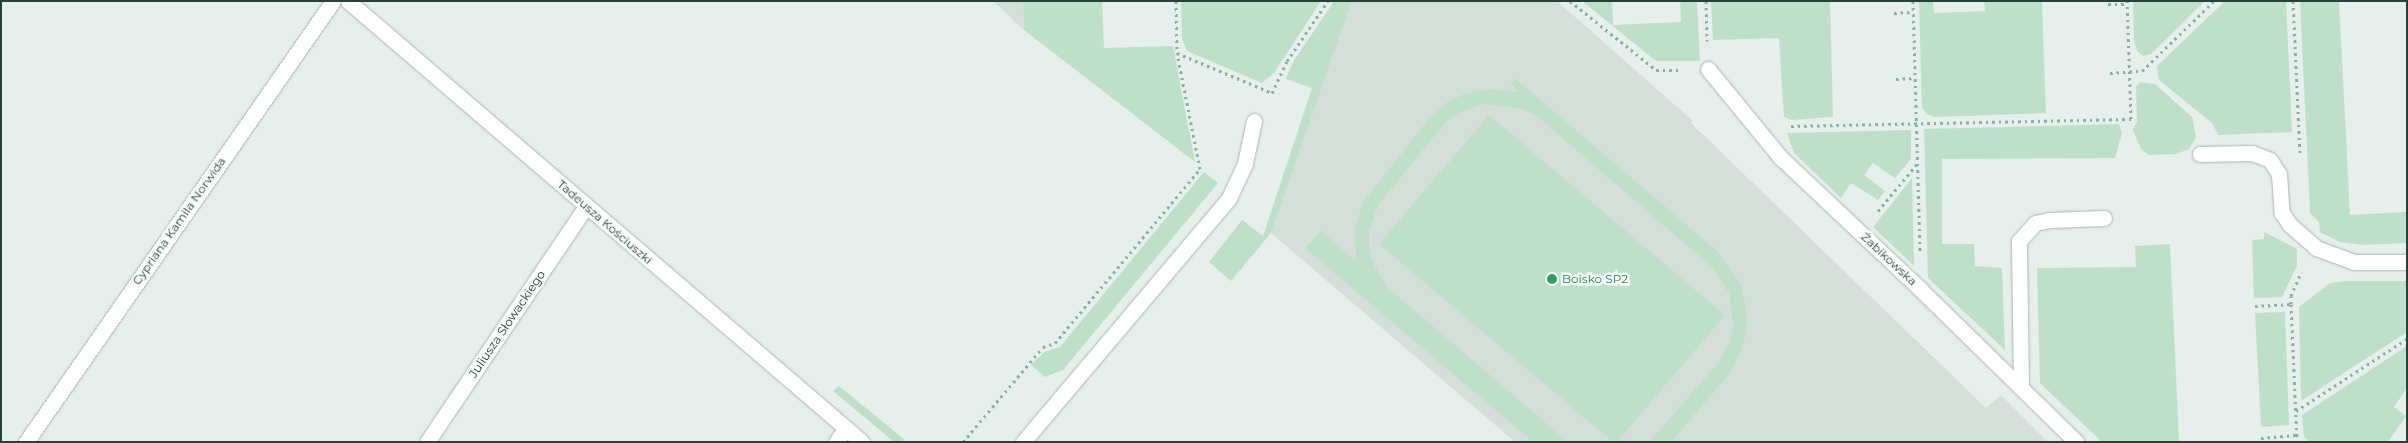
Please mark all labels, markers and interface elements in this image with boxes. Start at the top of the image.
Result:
street label: Cypriana Kamila Norwida [129,154,229,288]
street label: Tadeusza Kościuszki [555,177,655,267]
street label: Żabikowska [1858,230,1920,288]
street label: Juliusza Słowackiego [466,268,548,380]
place label: Boisko SP2 [1562,272,1628,286]
marker: Boisko SP2 [1546,273,1558,285]

